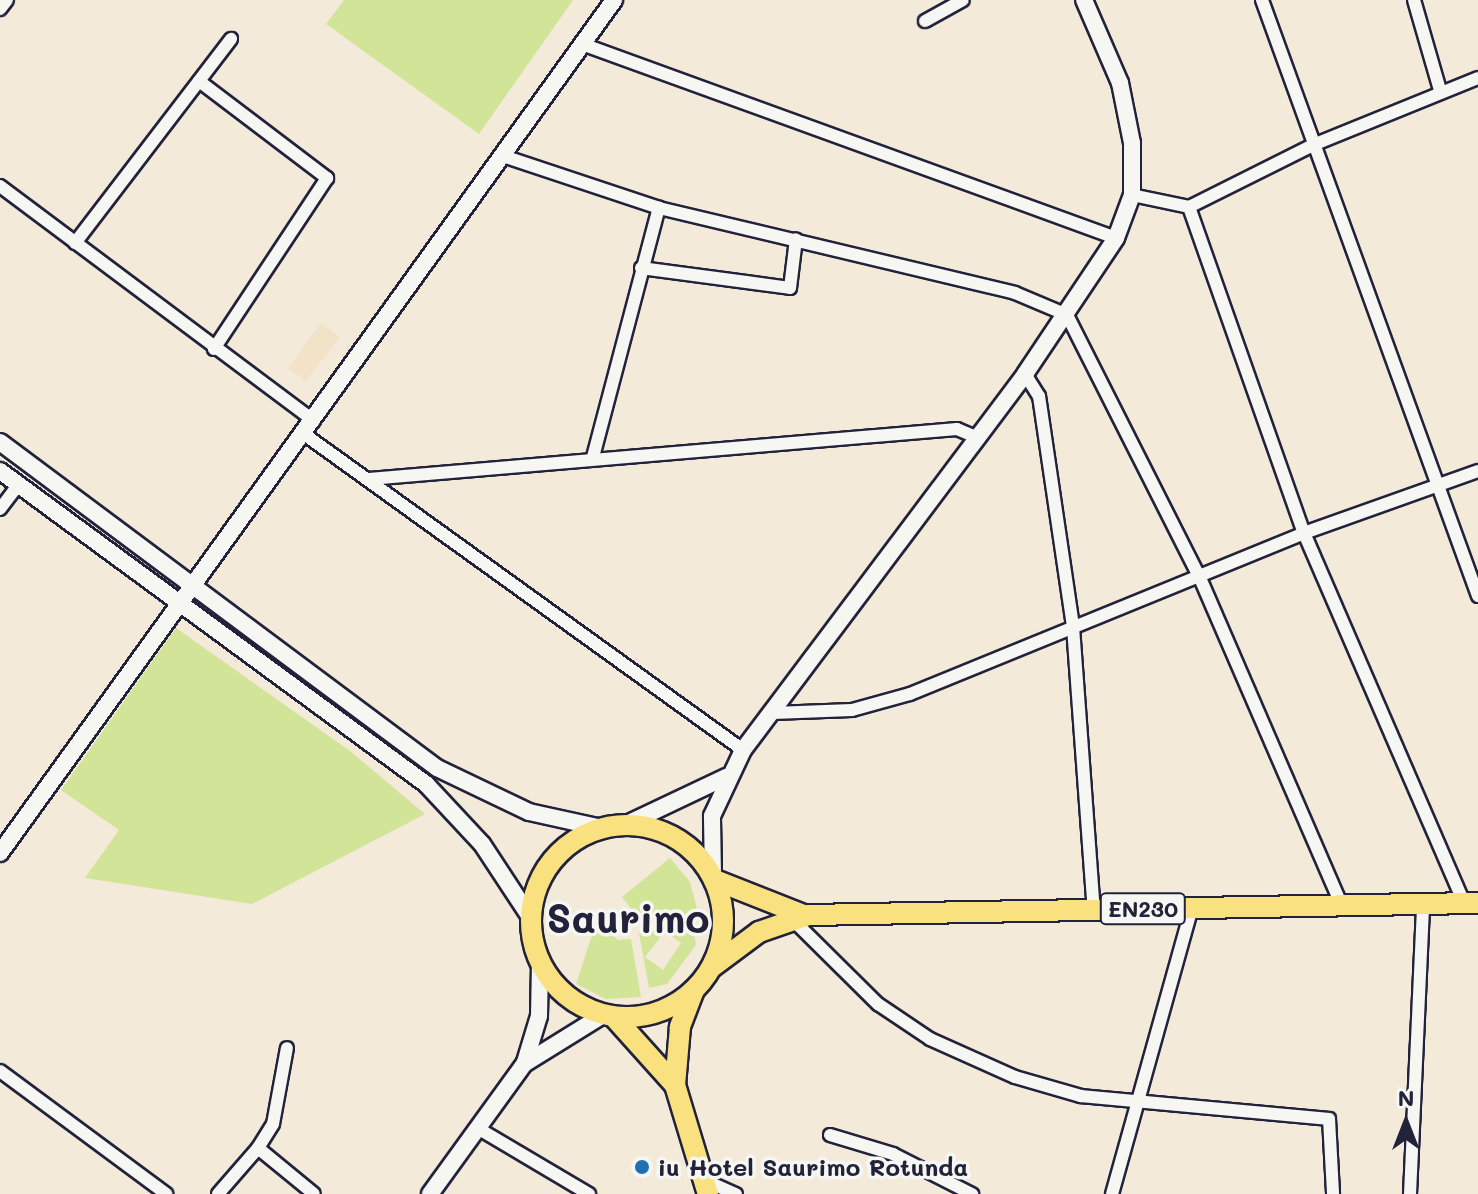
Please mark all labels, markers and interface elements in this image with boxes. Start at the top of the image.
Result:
road number: EN230 [1099,891,1187,927]
district label: Saurimo [547,893,709,941]
north arrow [1366,1082,1446,1162]
text: N [1398,1083,1414,1112]
place label: iu Hotel Saurimo Rotunda [658,1153,968,1181]
marker: iu Hotel Saurimo Rotunda [633,1158,651,1176]

